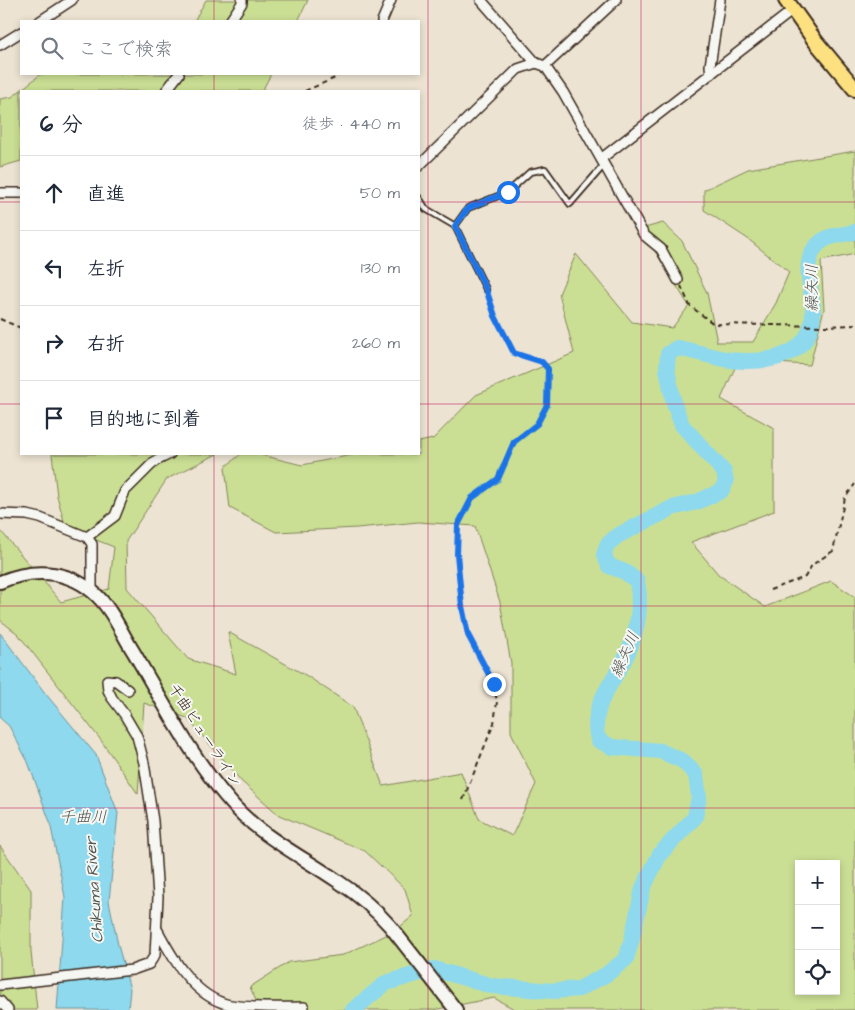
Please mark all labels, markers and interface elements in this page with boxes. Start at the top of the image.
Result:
search box [20,20,420,75]
icon: search [38,34,66,62]
text: ここで検索 [78,36,173,63]
text: 6 分 [40,110,83,139]
text: 徒歩 · 440 m [302,113,400,135]
icon: ahead [40,179,68,207]
text: 直進 [87,181,125,208]
route start [497,181,520,204]
text: 50 m [360,182,400,204]
icon: left [40,254,68,282]
text: 左折 [87,256,125,283]
text: 130 m [361,257,400,279]
water label: 繰矢川 [801,264,823,312]
icon: right [40,329,68,357]
text: 右折 [87,331,125,358]
text: 260 m [352,332,400,354]
icon: arrive [40,404,68,432]
text: 目的地に到着 [87,406,201,433]
water label: 繰矢川 [605,628,645,681]
route end [483,673,506,696]
street label: 千曲ビューライン [163,679,246,791]
water label: 千曲川 [59,806,107,828]
water label: Chikuma River [79,834,109,944]
map controls [795,860,840,995]
button: + [795,860,840,905]
button: − [795,905,840,950]
button: locate [795,950,840,995]

